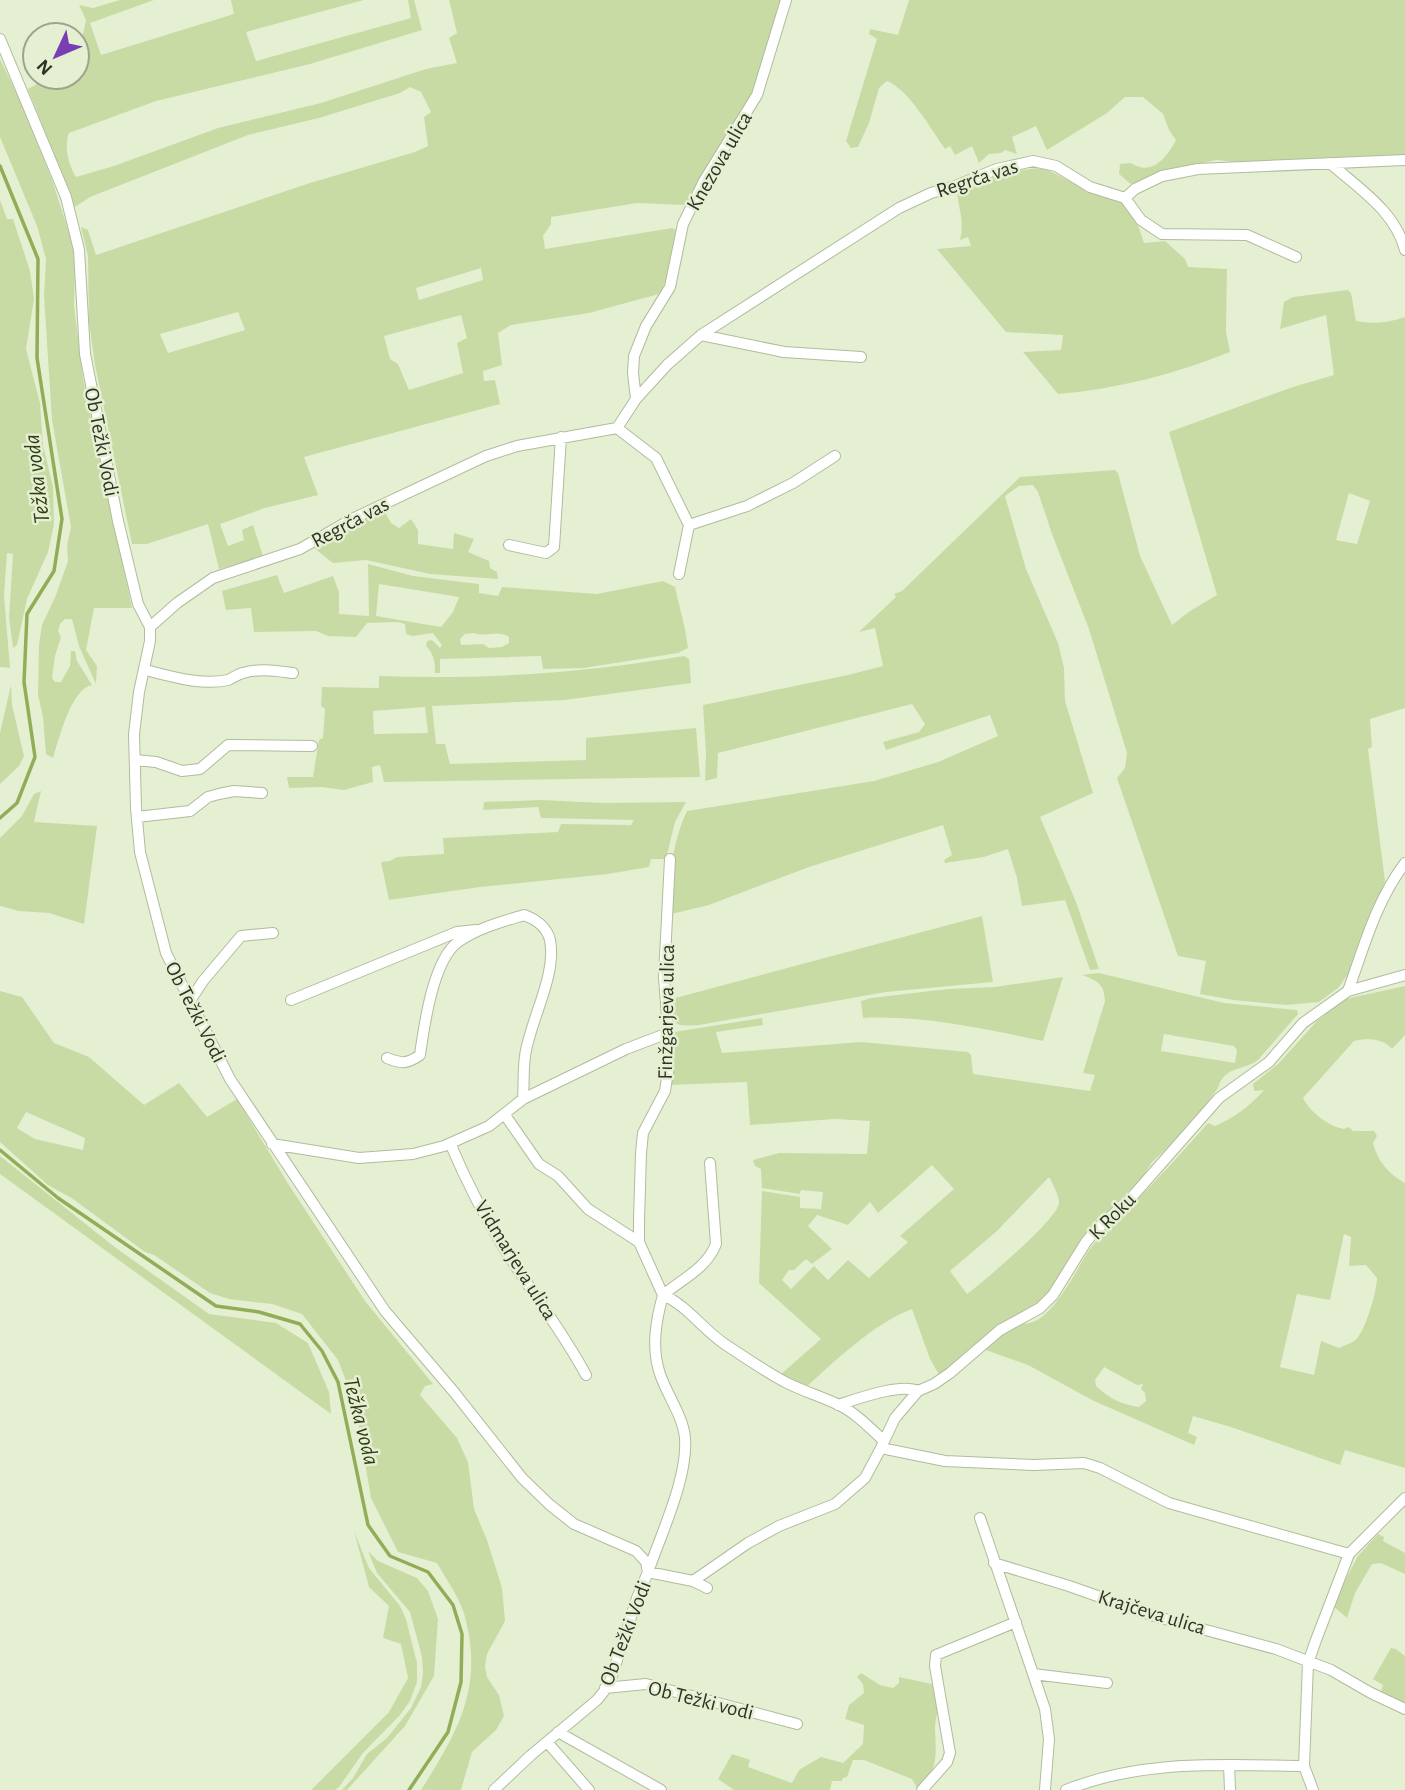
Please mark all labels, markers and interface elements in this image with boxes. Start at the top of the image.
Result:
north arrow [21,21,91,91]
text: N [33,55,56,78]
street label: Knezova ulica [683,108,756,214]
street label: Regrča vas [934,155,1021,202]
street label: Ob Težki Vodi [81,386,122,498]
water label: Težka voda [21,433,54,525]
street label: Regrča vas [308,493,392,552]
street label: Finžgarjeva ulica [655,944,678,1080]
street label: Ob Težki Vodi [161,958,230,1066]
street label: K Roku [1085,1189,1140,1244]
street label: Vidmarjeva ulica [471,1197,561,1324]
water label: Težka voda [339,1375,383,1468]
street label: Ob Težki Vodi [596,1578,655,1688]
street label: Krajčeva ulica [1096,1586,1208,1639]
street label: Ob Težki vodi [646,1677,756,1724]

